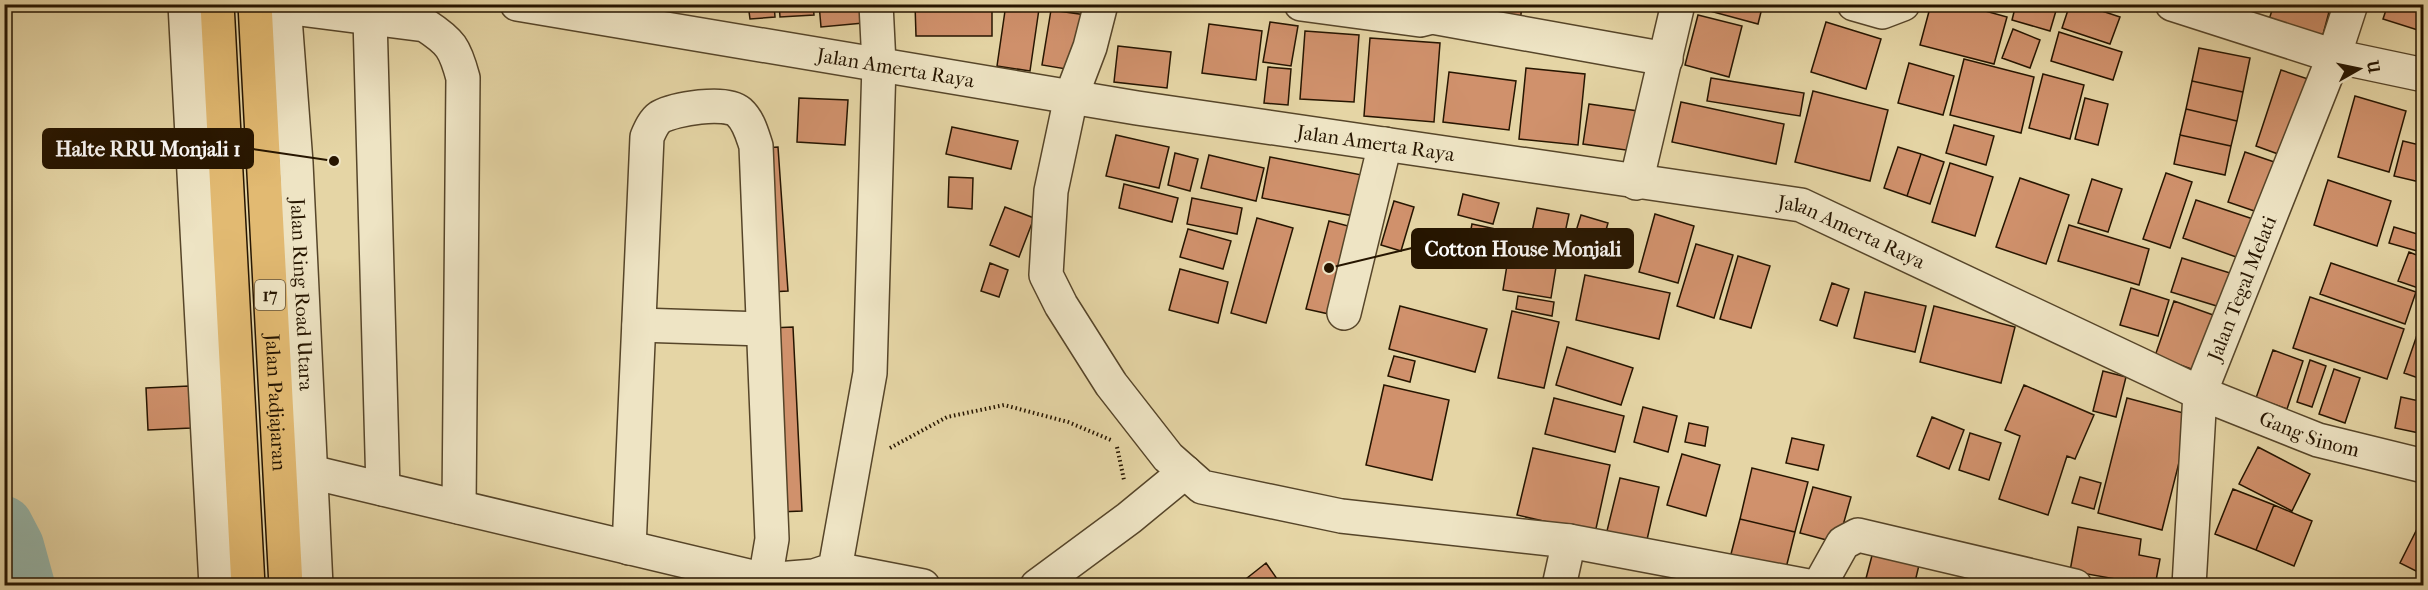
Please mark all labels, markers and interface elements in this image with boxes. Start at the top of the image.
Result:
north arrow [2329,39,2389,99]
street label: Jalan Amerta Raya [813,43,977,92]
text: U [2363,58,2384,75]
street label: Jalan Amerta Raya [1293,120,1457,166]
callout: Halte RRU Monjali 1 [43,129,253,168]
text: Halte RRU Monjali 1 [55,137,241,161]
street label: Jalan Amerta Raya [1774,190,1930,274]
street label: Jalan Ring Road Utara [286,196,318,392]
street label: Jalan Tegal Melati [2202,212,2281,366]
callout: Cotton House Monjali [1412,229,1633,268]
text: Cotton House Monjali [1425,237,1622,261]
road number: 17 [255,280,285,310]
street label: Jalan Padjajaran [261,331,291,472]
street label: Gang Sinom [2256,406,2362,461]

